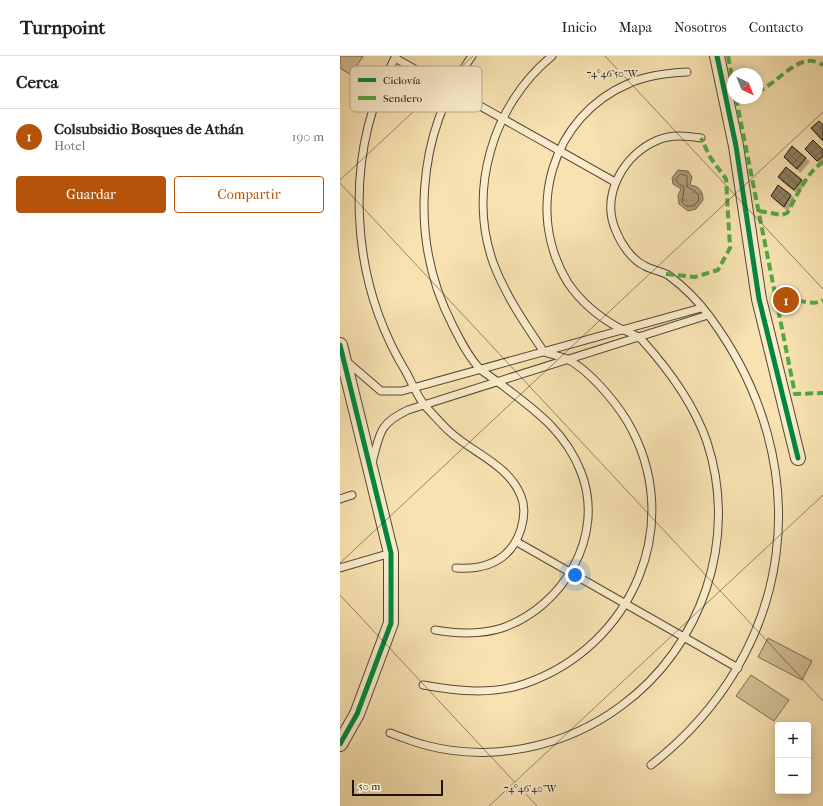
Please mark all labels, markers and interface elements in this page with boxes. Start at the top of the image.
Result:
text: Turnpoint [20,17,105,39]
text: Inicio [562,19,597,36]
text: Mapa [619,19,652,36]
text: Nosotros [674,19,727,36]
text: Contacto [749,19,803,36]
legend [350,66,482,112]
text: 74°46'50"W [586,68,639,80]
north arrow [727,68,763,104]
text: Cerca [16,72,58,92]
text: Ciclovía [383,74,421,87]
text: Sendero [383,92,422,105]
text: Colsubsidio Bosques de Athán [54,120,244,138]
text: 1 [27,129,31,144]
text: 190 m [292,129,324,144]
text: Hotel [54,138,85,153]
button: Guardar [16,176,166,213]
button: Compartir [174,176,324,213]
pin: 1 [773,285,799,315]
your location [565,565,585,585]
map controls [775,722,811,794]
button: + [775,722,811,758]
button: − [775,758,811,794]
scale bar [352,778,443,797]
text: 50 m [358,780,380,793]
text: 74°46'40"W [504,783,558,795]

